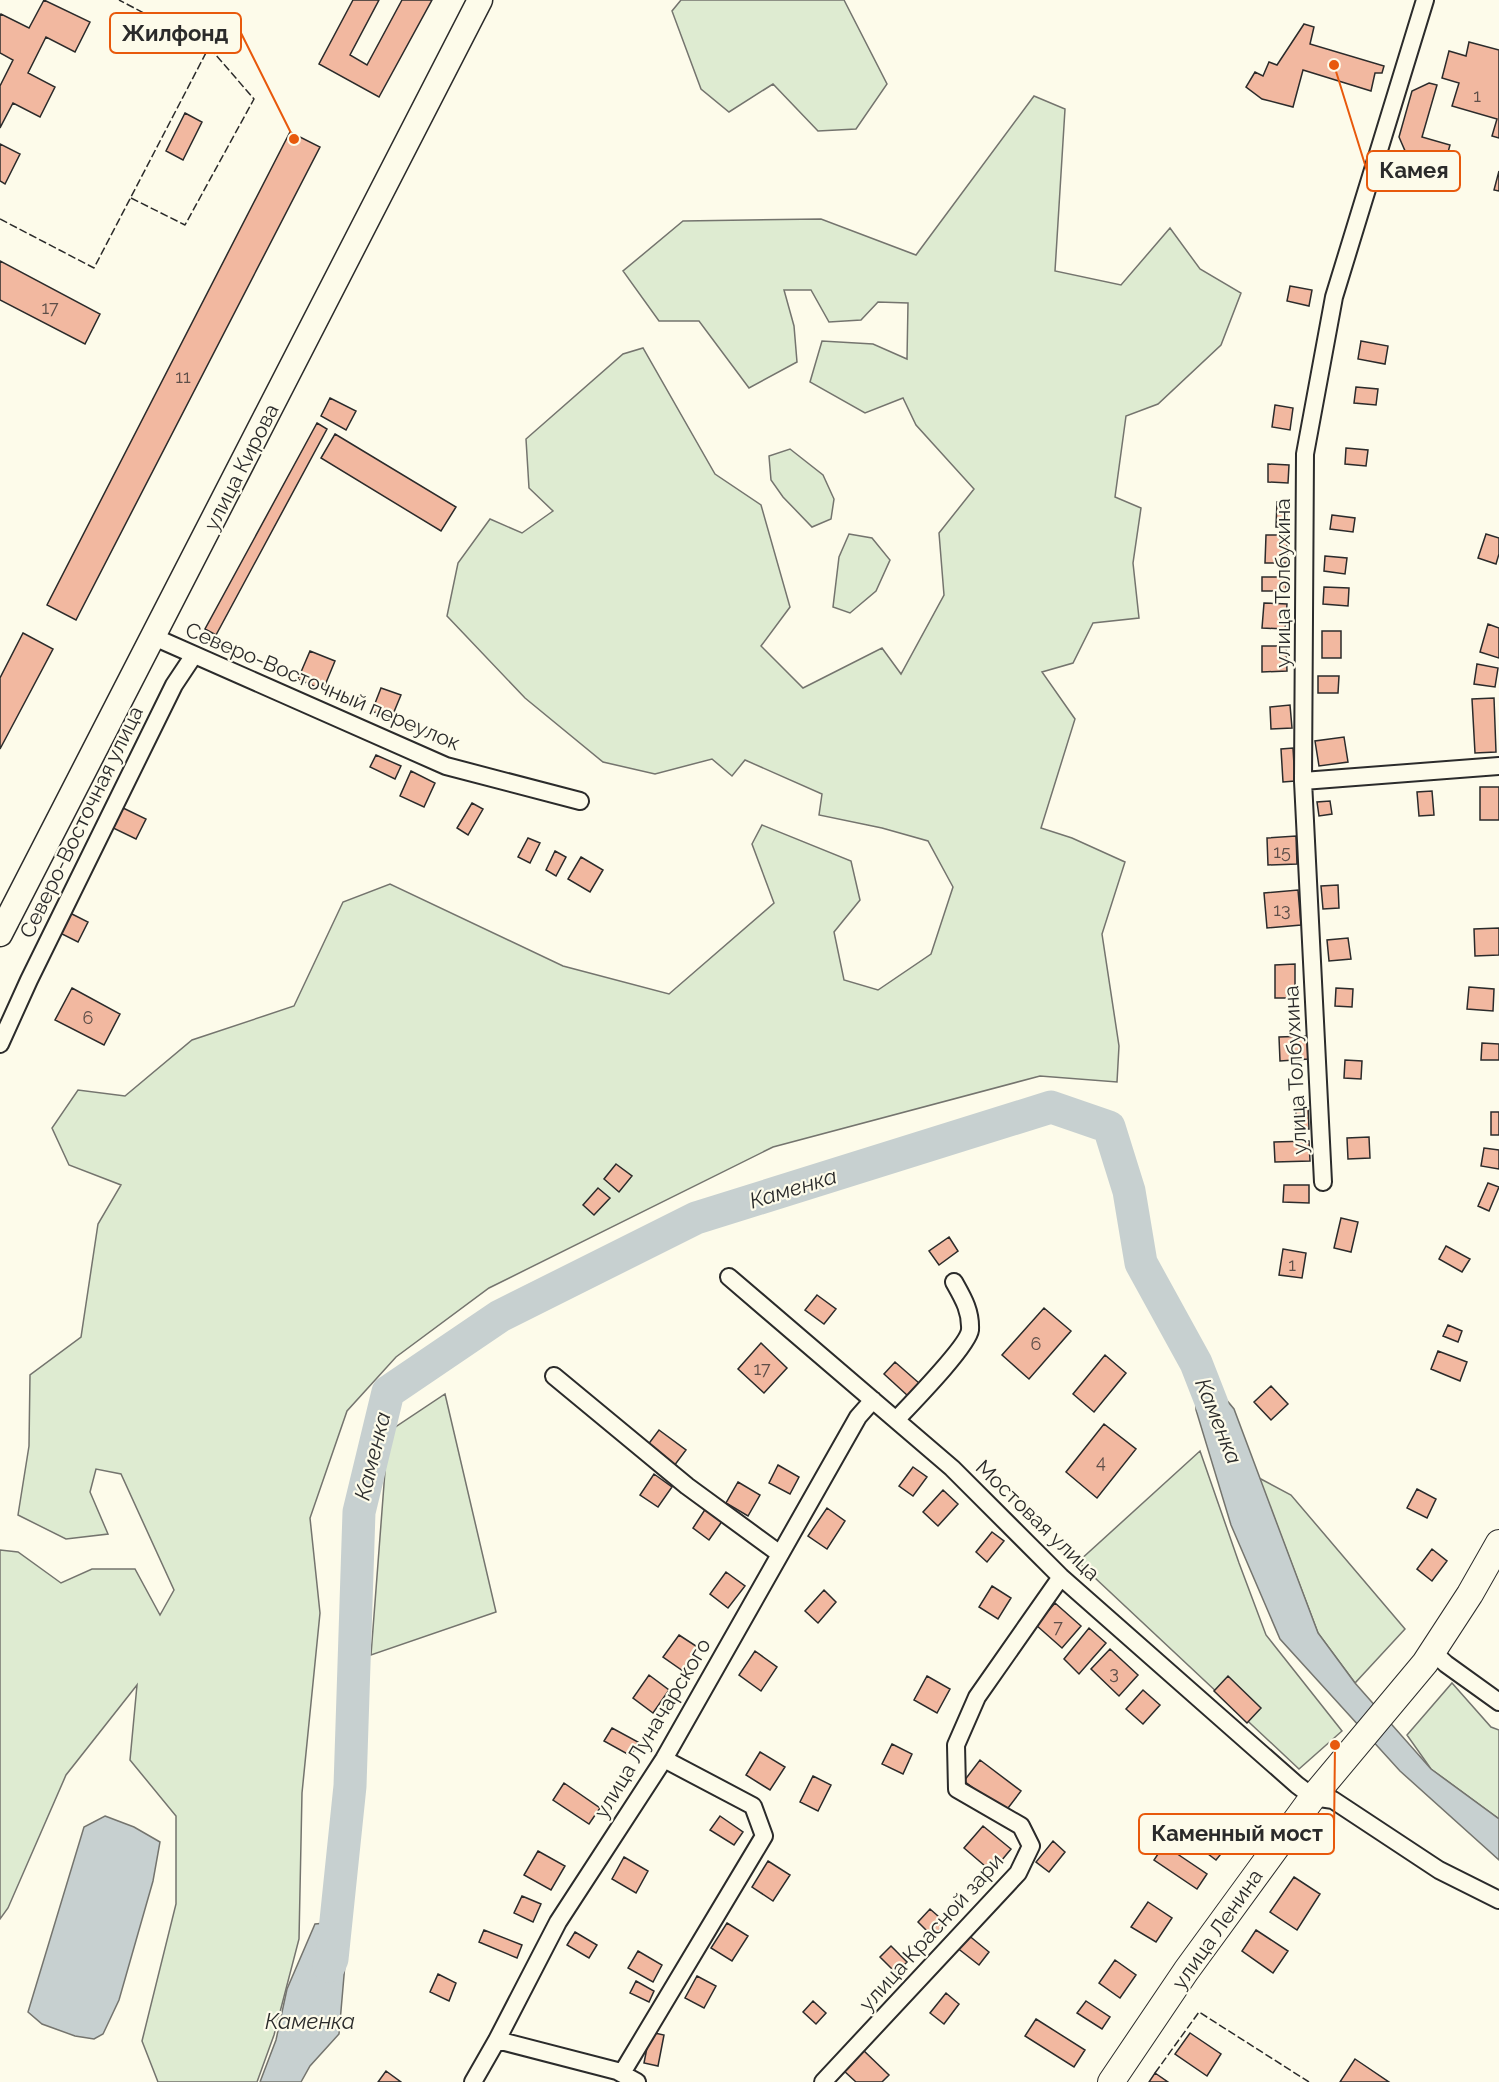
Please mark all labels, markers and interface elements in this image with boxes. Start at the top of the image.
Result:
callout: Жилфонд [110,13,241,53]
text: Жилфонд [121,20,229,46]
house number: 1 [1473,85,1481,106]
callout: Камея [1367,151,1460,191]
text: Камея [1379,157,1449,183]
house number: 17 [41,297,59,318]
house number: 11 [175,366,191,387]
street label: улица Кирова [198,400,284,534]
street label: улица Толбухина [1270,498,1295,668]
street label: Северо-Восточный переулок [182,617,464,755]
street label: Северо-Восточная улица [14,702,148,942]
house number: 15 [1273,841,1291,862]
house number: 13 [1273,899,1291,920]
street label: улица Толбухина [1278,985,1312,1155]
house number: 6 [83,1007,94,1028]
water label: Каменка [746,1162,840,1214]
house number: 1 [1288,1254,1296,1275]
house number: 6 [1031,1333,1042,1354]
house number: 17 [753,1358,771,1379]
water label: Каменка [1190,1374,1248,1468]
water label: Каменка [348,1409,396,1503]
house number: 4 [1096,1451,1106,1472]
street label: Мостовая улица [971,1455,1105,1585]
house number: 7 [1053,1616,1063,1637]
street label: улица Луначарского [588,1633,716,1823]
house number: 3 [1109,1662,1119,1683]
callout: Каменный мост [1139,1814,1334,1854]
text: Каменный мост [1151,1820,1323,1846]
street label: улица Красной зари [854,1848,1008,2016]
street label: улица Ленина [1166,1864,1268,1994]
water label: Каменка [265,2008,355,2034]

